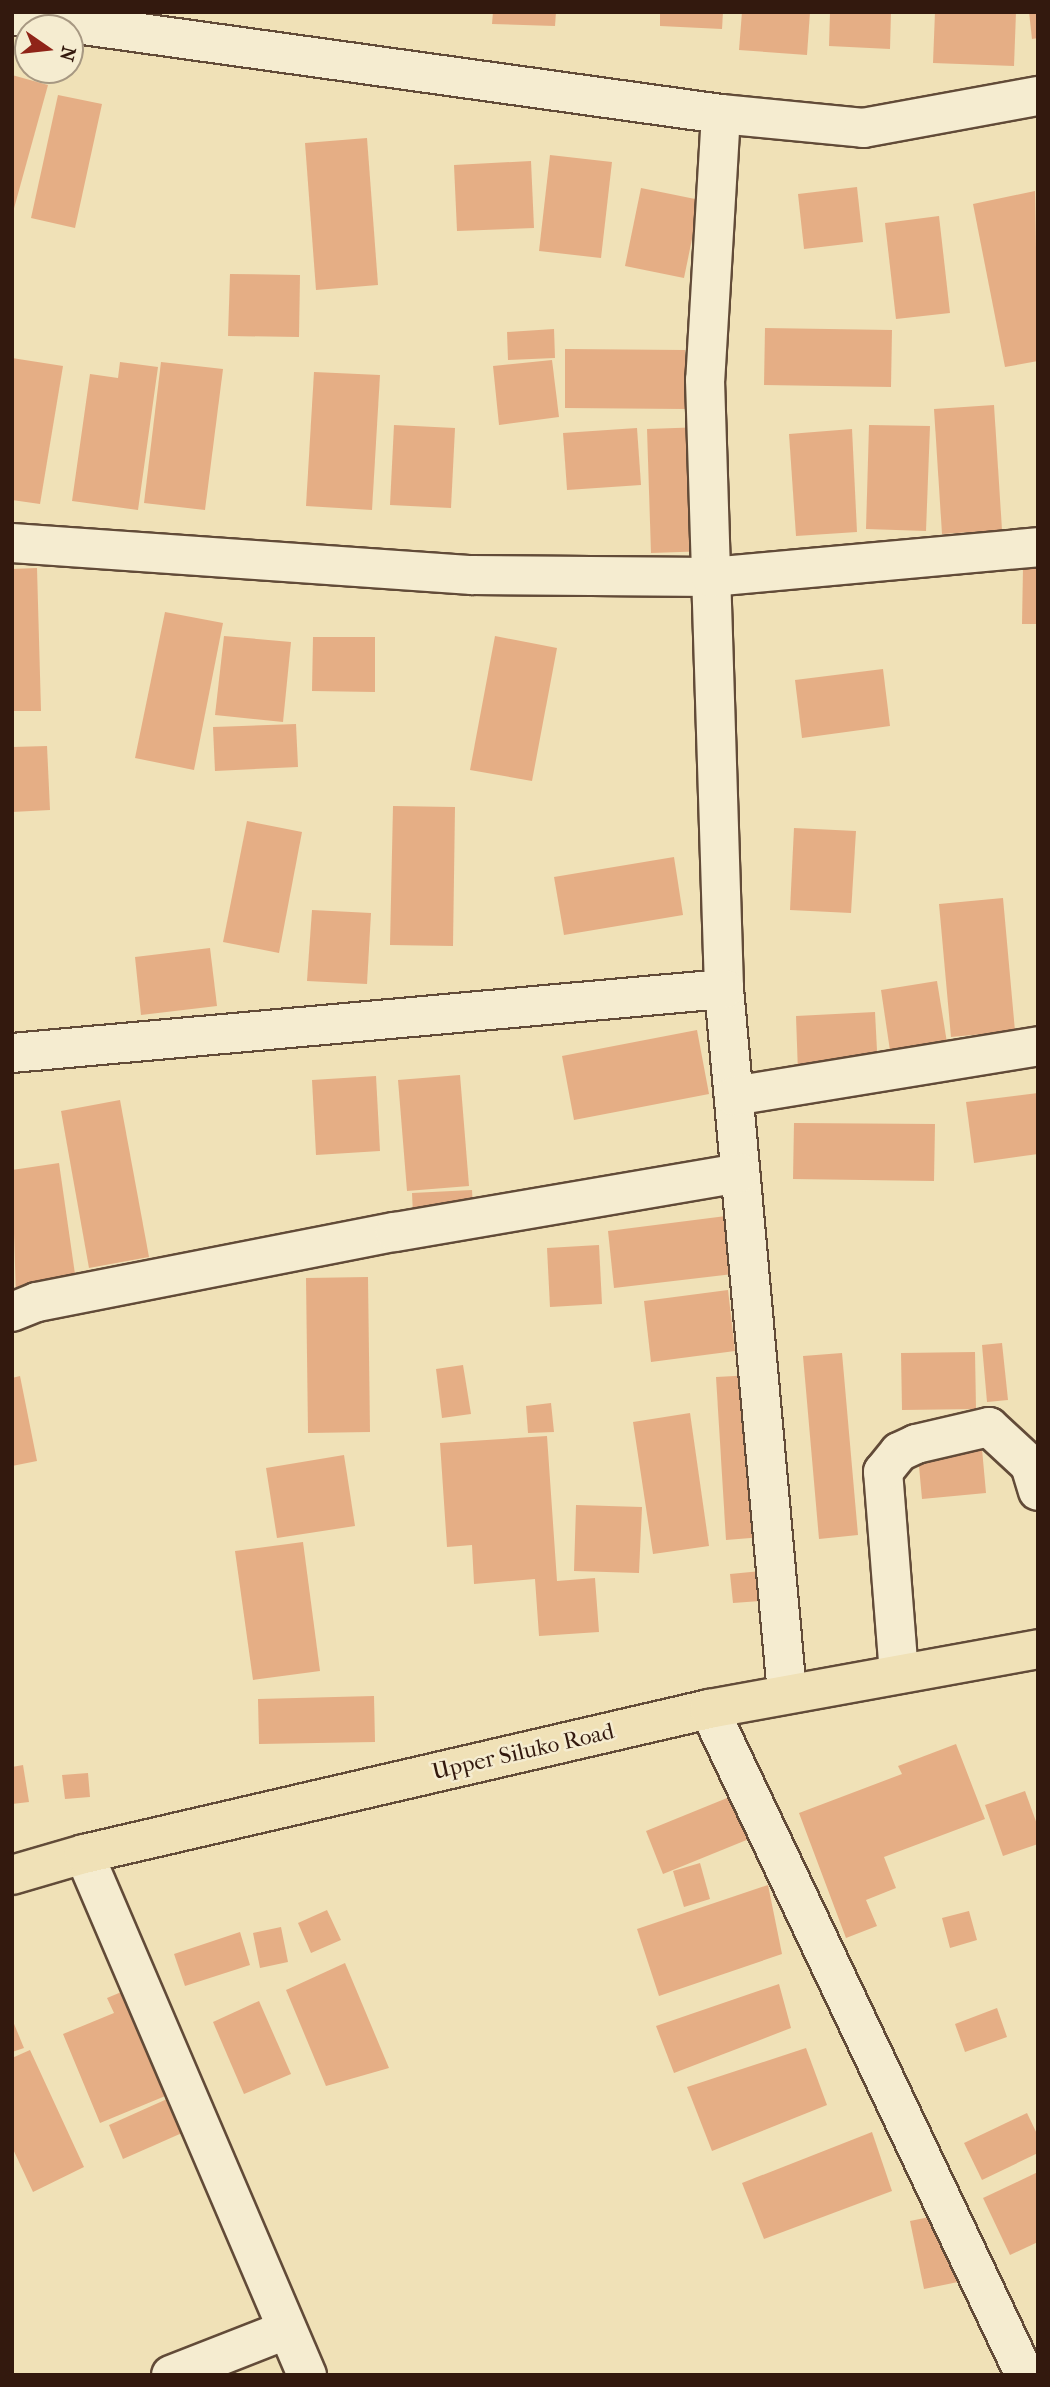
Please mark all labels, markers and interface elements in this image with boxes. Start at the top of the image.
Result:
north arrow [14,14,84,84]
text: N [55,44,80,63]
street label: Upper Siluko Road [429,1718,617,1786]

